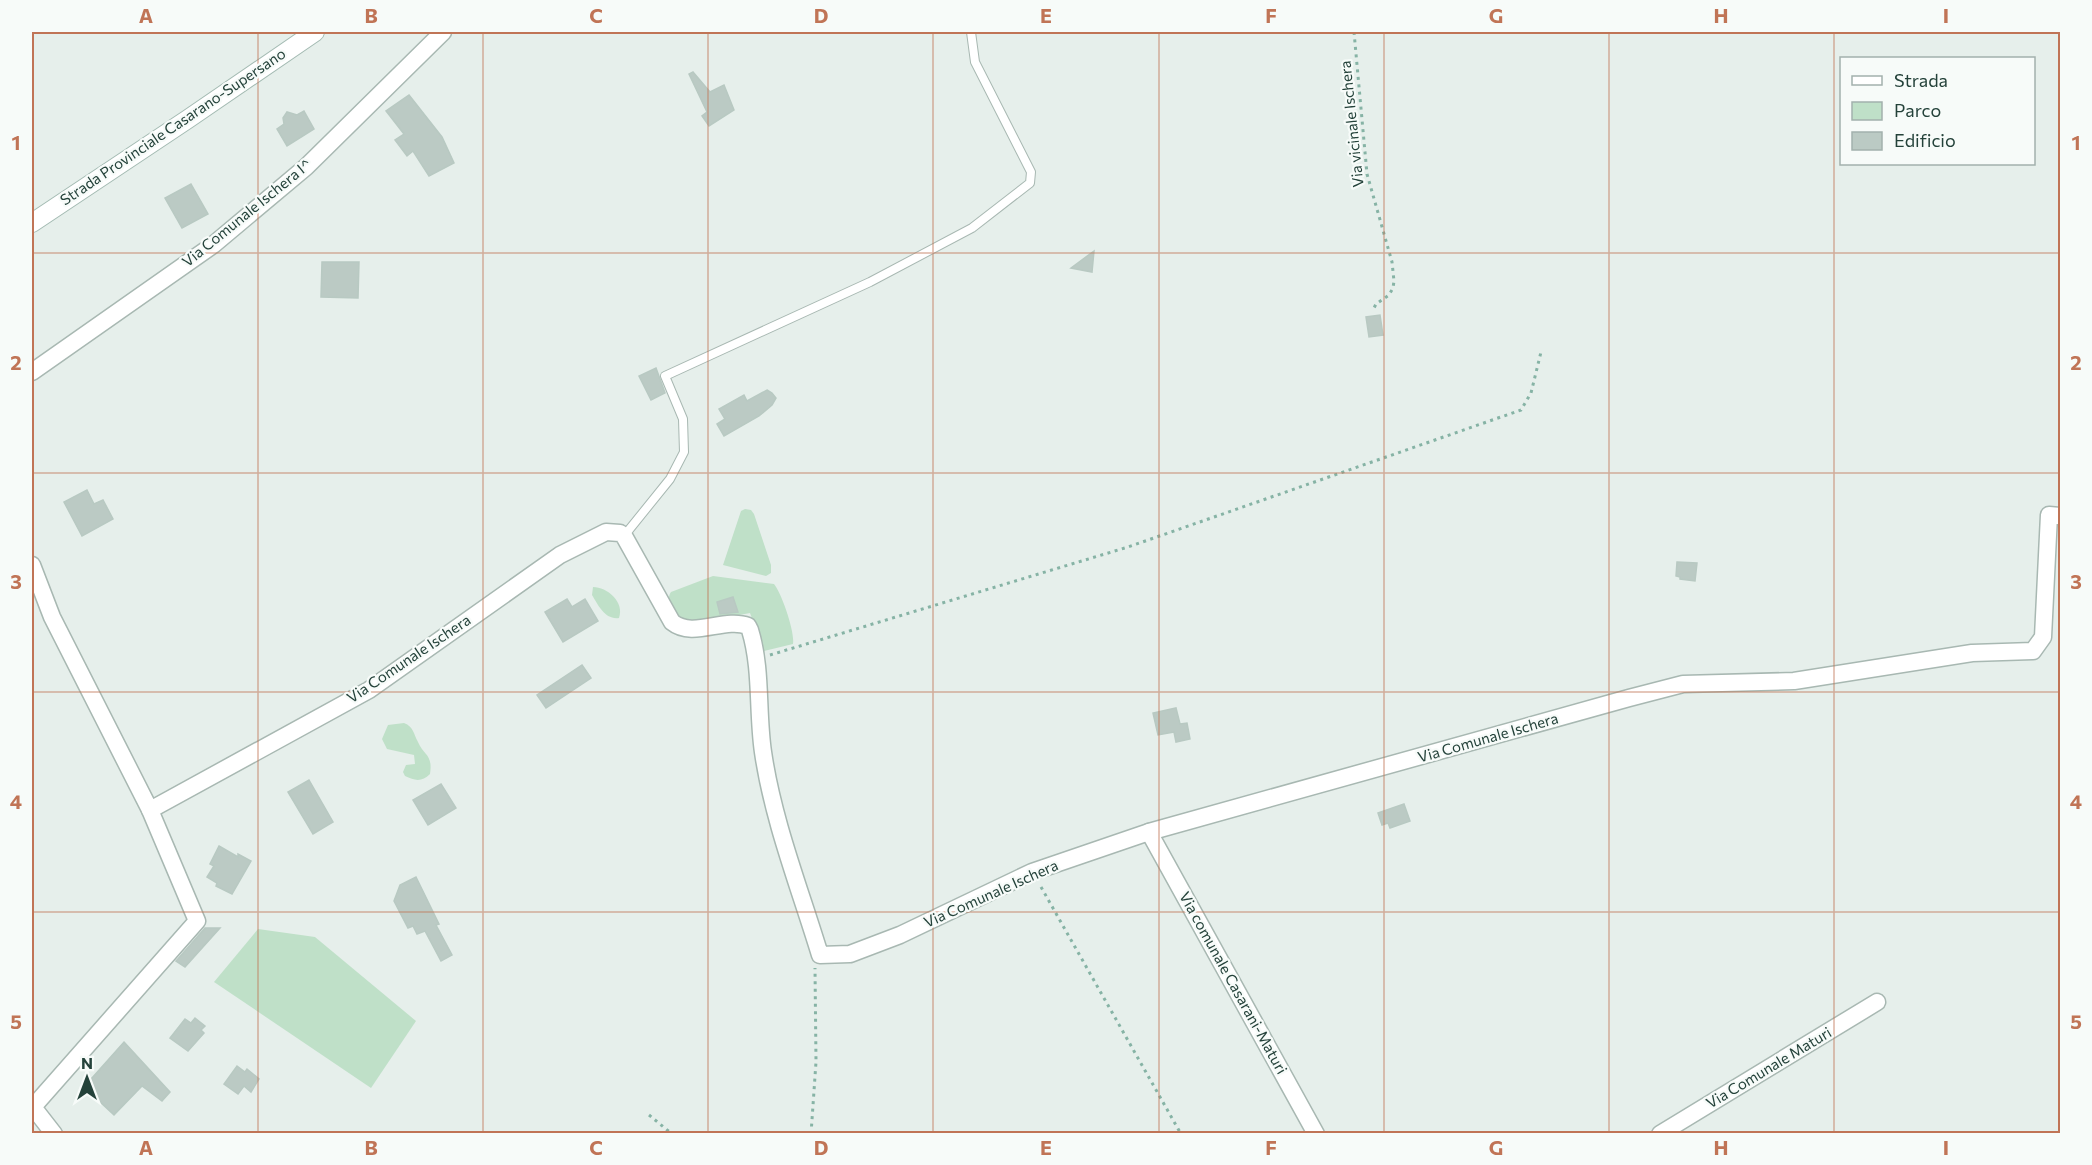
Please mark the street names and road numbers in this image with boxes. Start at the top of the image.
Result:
street label: Strada Provinciale Casarano-Supersano [56,44,289,209]
street label: Via vicinale Ischera [1335,60,1367,188]
street label: Via Comunale Ischera I^ [178,154,315,270]
street label: Via Comunale Ischera [343,610,474,706]
street label: Via Comunale Ischera [1415,708,1560,766]
street label: Via Comunale Ischera [921,855,1061,931]
street label: Via comunale Casarani-Maturi [1176,888,1292,1077]
street label: Via Comunale Maturi [1703,1023,1834,1112]

